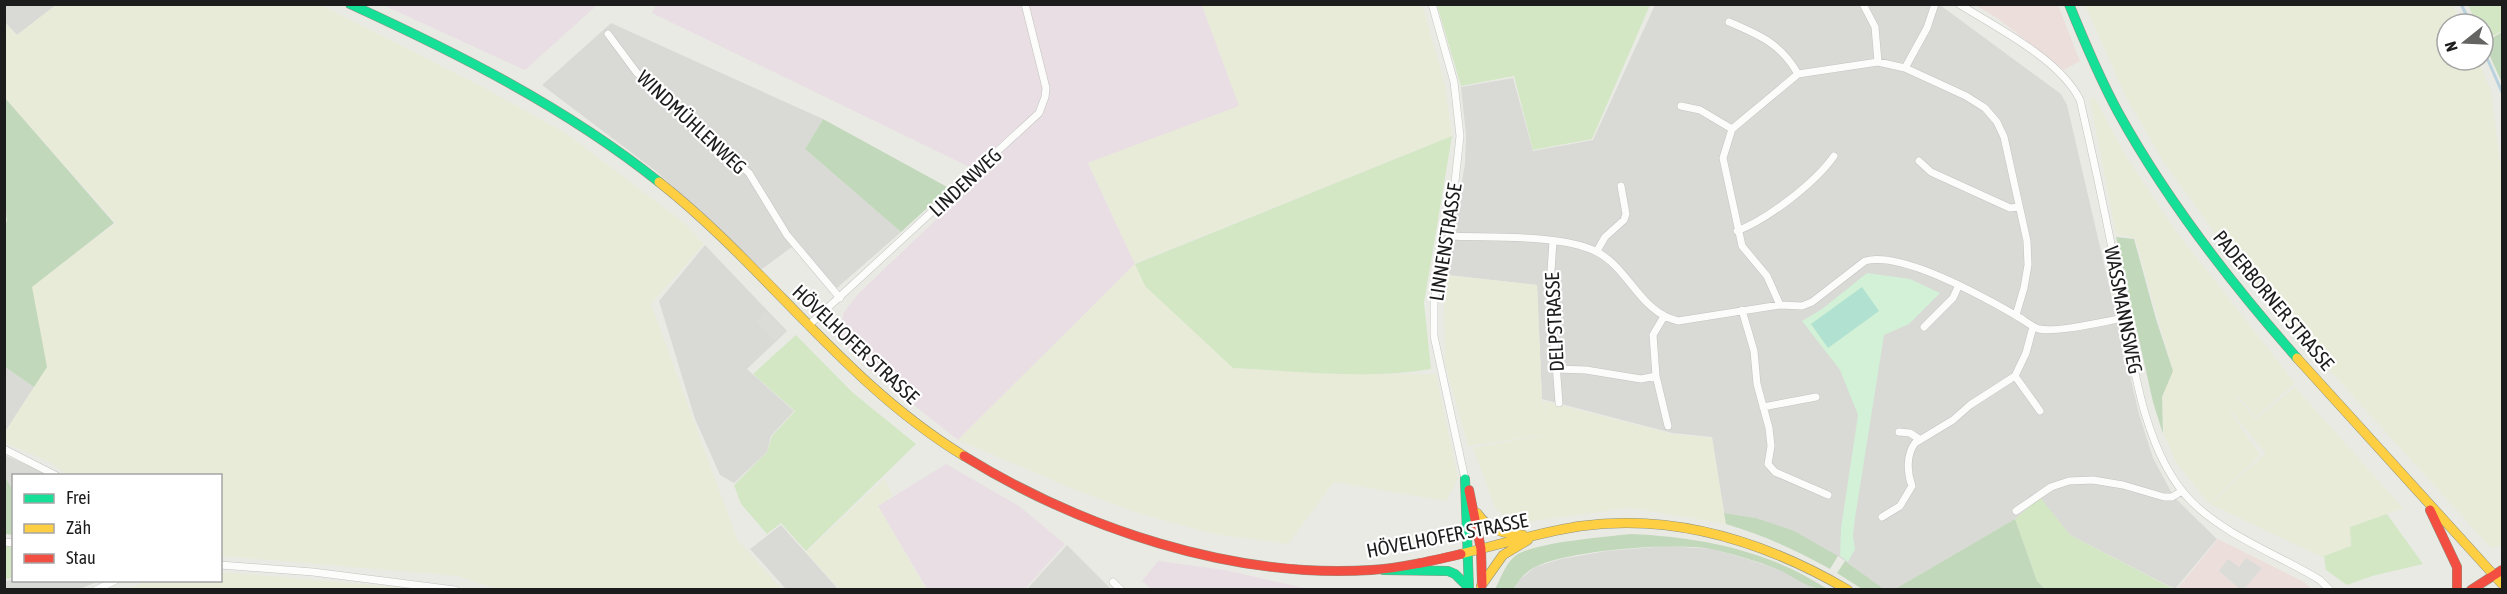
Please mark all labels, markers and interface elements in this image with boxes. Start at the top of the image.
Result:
north arrow [2435,12,2495,72]
text: N [2441,39,2461,54]
street label: WINDMÜHLENWEG [633,65,751,179]
street label: LINDENWEG [924,143,1006,221]
street label: LINNENSTRASSE [1424,181,1466,303]
street label: PADERBORNER STRASSE [2209,226,2339,375]
street label: WASSMANNSWEG [2100,244,2148,376]
street label: DELPSTRASSE [1540,271,1568,372]
street label: HÖVELHOFER STRASSE [788,280,924,409]
legend [12,474,222,582]
text: Frei [66,487,91,508]
street label: HÖVELHOFER STRASSE [1364,508,1530,562]
text: Zäh [66,517,91,538]
text: Stau [66,547,96,568]

